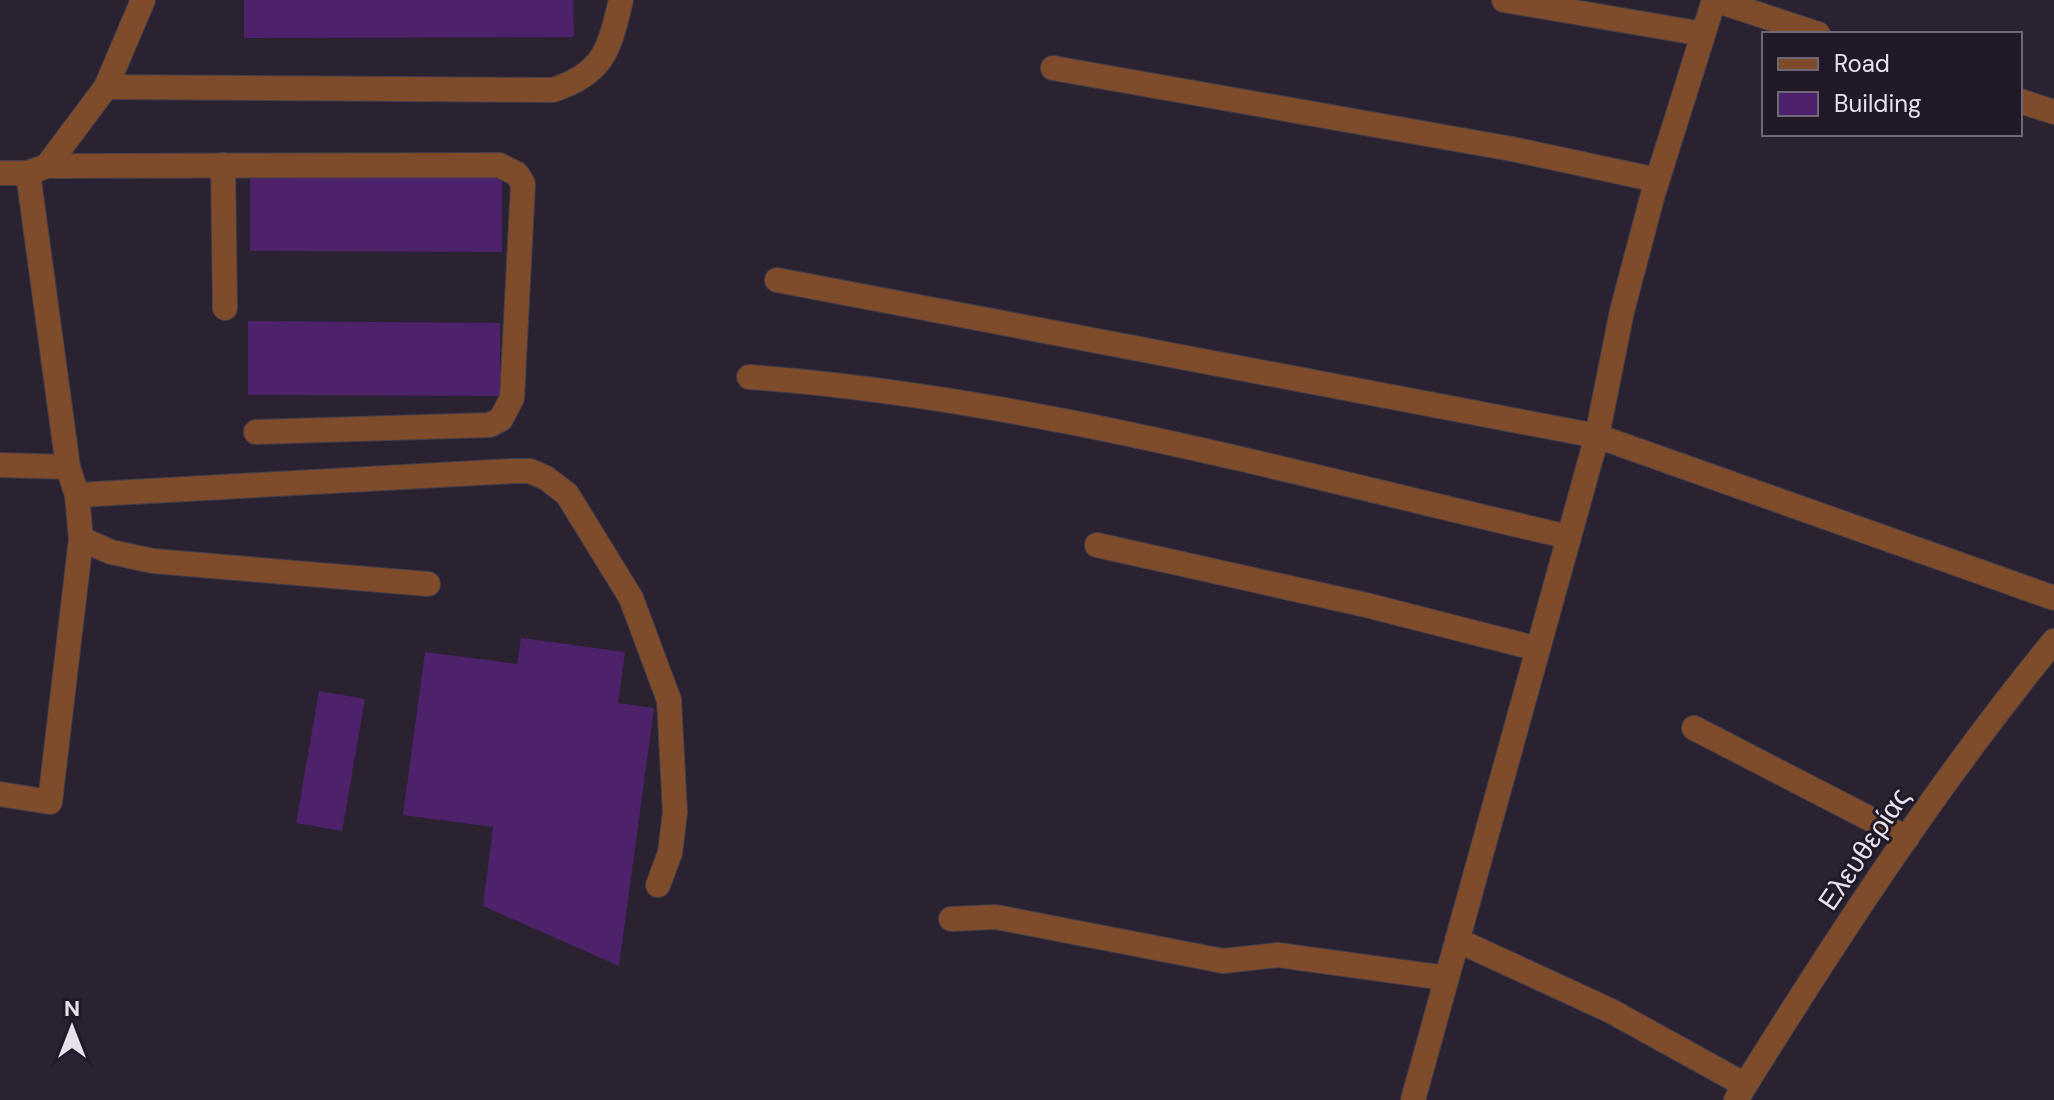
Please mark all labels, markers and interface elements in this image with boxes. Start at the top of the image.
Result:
legend [1762,32,2022,136]
text: Road [1834,48,1890,79]
text: Building [1834,88,1921,119]
street label: Ελευθερίας [1809,780,1919,918]
north arrow [32,988,112,1068]
text: N [64,994,80,1023]

